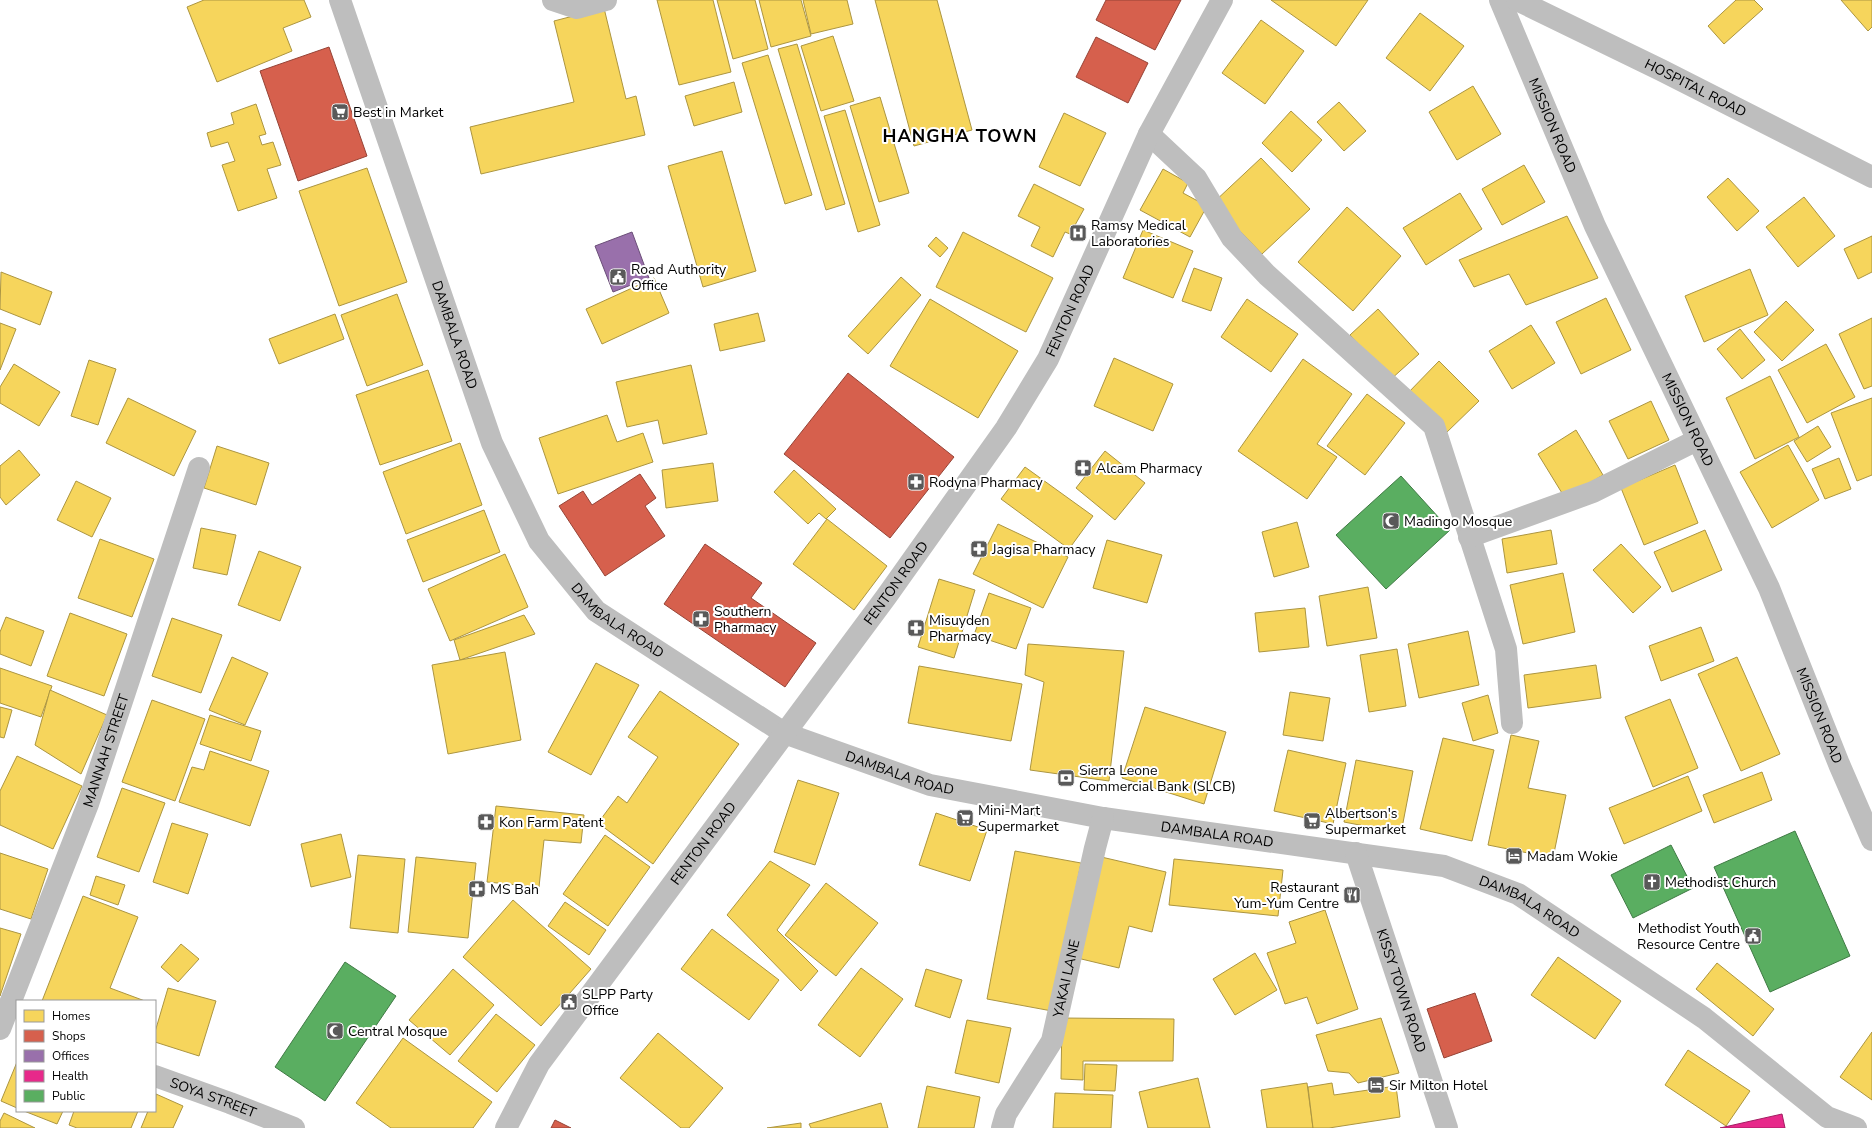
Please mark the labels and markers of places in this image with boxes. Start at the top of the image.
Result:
supermarket icon: Best in Market [330,102,350,122]
place label: Best in Market [353,103,444,122]
place label: Ramsy Medical Laboratories [1091,216,1187,251]
hospital icon: Ramsy Medical Laboratories [1068,223,1088,243]
place label: Road Authority Office [631,260,727,295]
public building icon: Road Authority Office [608,267,628,287]
pharmacy icon: Alcam Pharmacy [1073,458,1093,478]
place label: Alcam Pharmacy [1096,459,1203,478]
pharmacy icon: Rodyna Pharmacy [906,472,926,492]
place label: Rodyna Pharmacy [929,473,1044,492]
mosque icon: Madingo Mosque [1381,511,1401,531]
place label: Madingo Mosque [1404,512,1512,531]
pharmacy icon: Jagisa Pharmacy [969,539,989,559]
place label: Jagisa Pharmacy [991,540,1096,559]
place label: Southern Pharmacy [714,602,777,637]
pharmacy icon: Southern Pharmacy [691,609,711,629]
place label: Misuyden Pharmacy [929,611,992,646]
pharmacy icon: Misuyden Pharmacy [906,618,926,638]
place label: Sierra Leone Commercial Bank (SLCB) [1079,761,1236,796]
bank icon: Sierra Leone Commercial Bank (SLCB) [1056,768,1076,788]
place label: Mini-Mart Supermarket [978,801,1059,836]
place label: Albertson's Supermarket [1325,804,1406,839]
supermarket icon: Mini-Mart Supermarket [955,808,975,828]
supermarket icon: Albertson's Supermarket [1302,811,1322,831]
pharmacy icon: Kon Farm Patent [476,812,496,832]
place label: Kon Farm Patent [499,813,604,832]
hotel icon: Madam Wokie [1504,846,1524,866]
place label: Madam Wokie [1527,847,1618,866]
church icon: Methodist Church [1642,872,1662,892]
place label: Methodist Church [1665,873,1776,892]
place label: Restaurant Yum-Yum Centre [1233,878,1339,913]
pharmacy icon: MS Bah [467,879,487,899]
place label: MS Bah [490,880,539,899]
restaurant icon: Restaurant Yum-Yum Centre [1342,885,1362,905]
place label: Methodist Youth Resource Centre [1637,919,1740,954]
public building icon: Methodist Youth Resource Centre [1743,926,1763,946]
place label: SLPP Party Office [582,985,654,1020]
public building icon: SLPP Party Office [559,992,579,1012]
mosque icon: Central Mosque [325,1021,345,1041]
place label: Central Mosque [348,1022,447,1041]
hotel icon: Sir Milton Hotel [1366,1075,1386,1095]
place label: Sir Milton Hotel [1389,1076,1489,1095]

